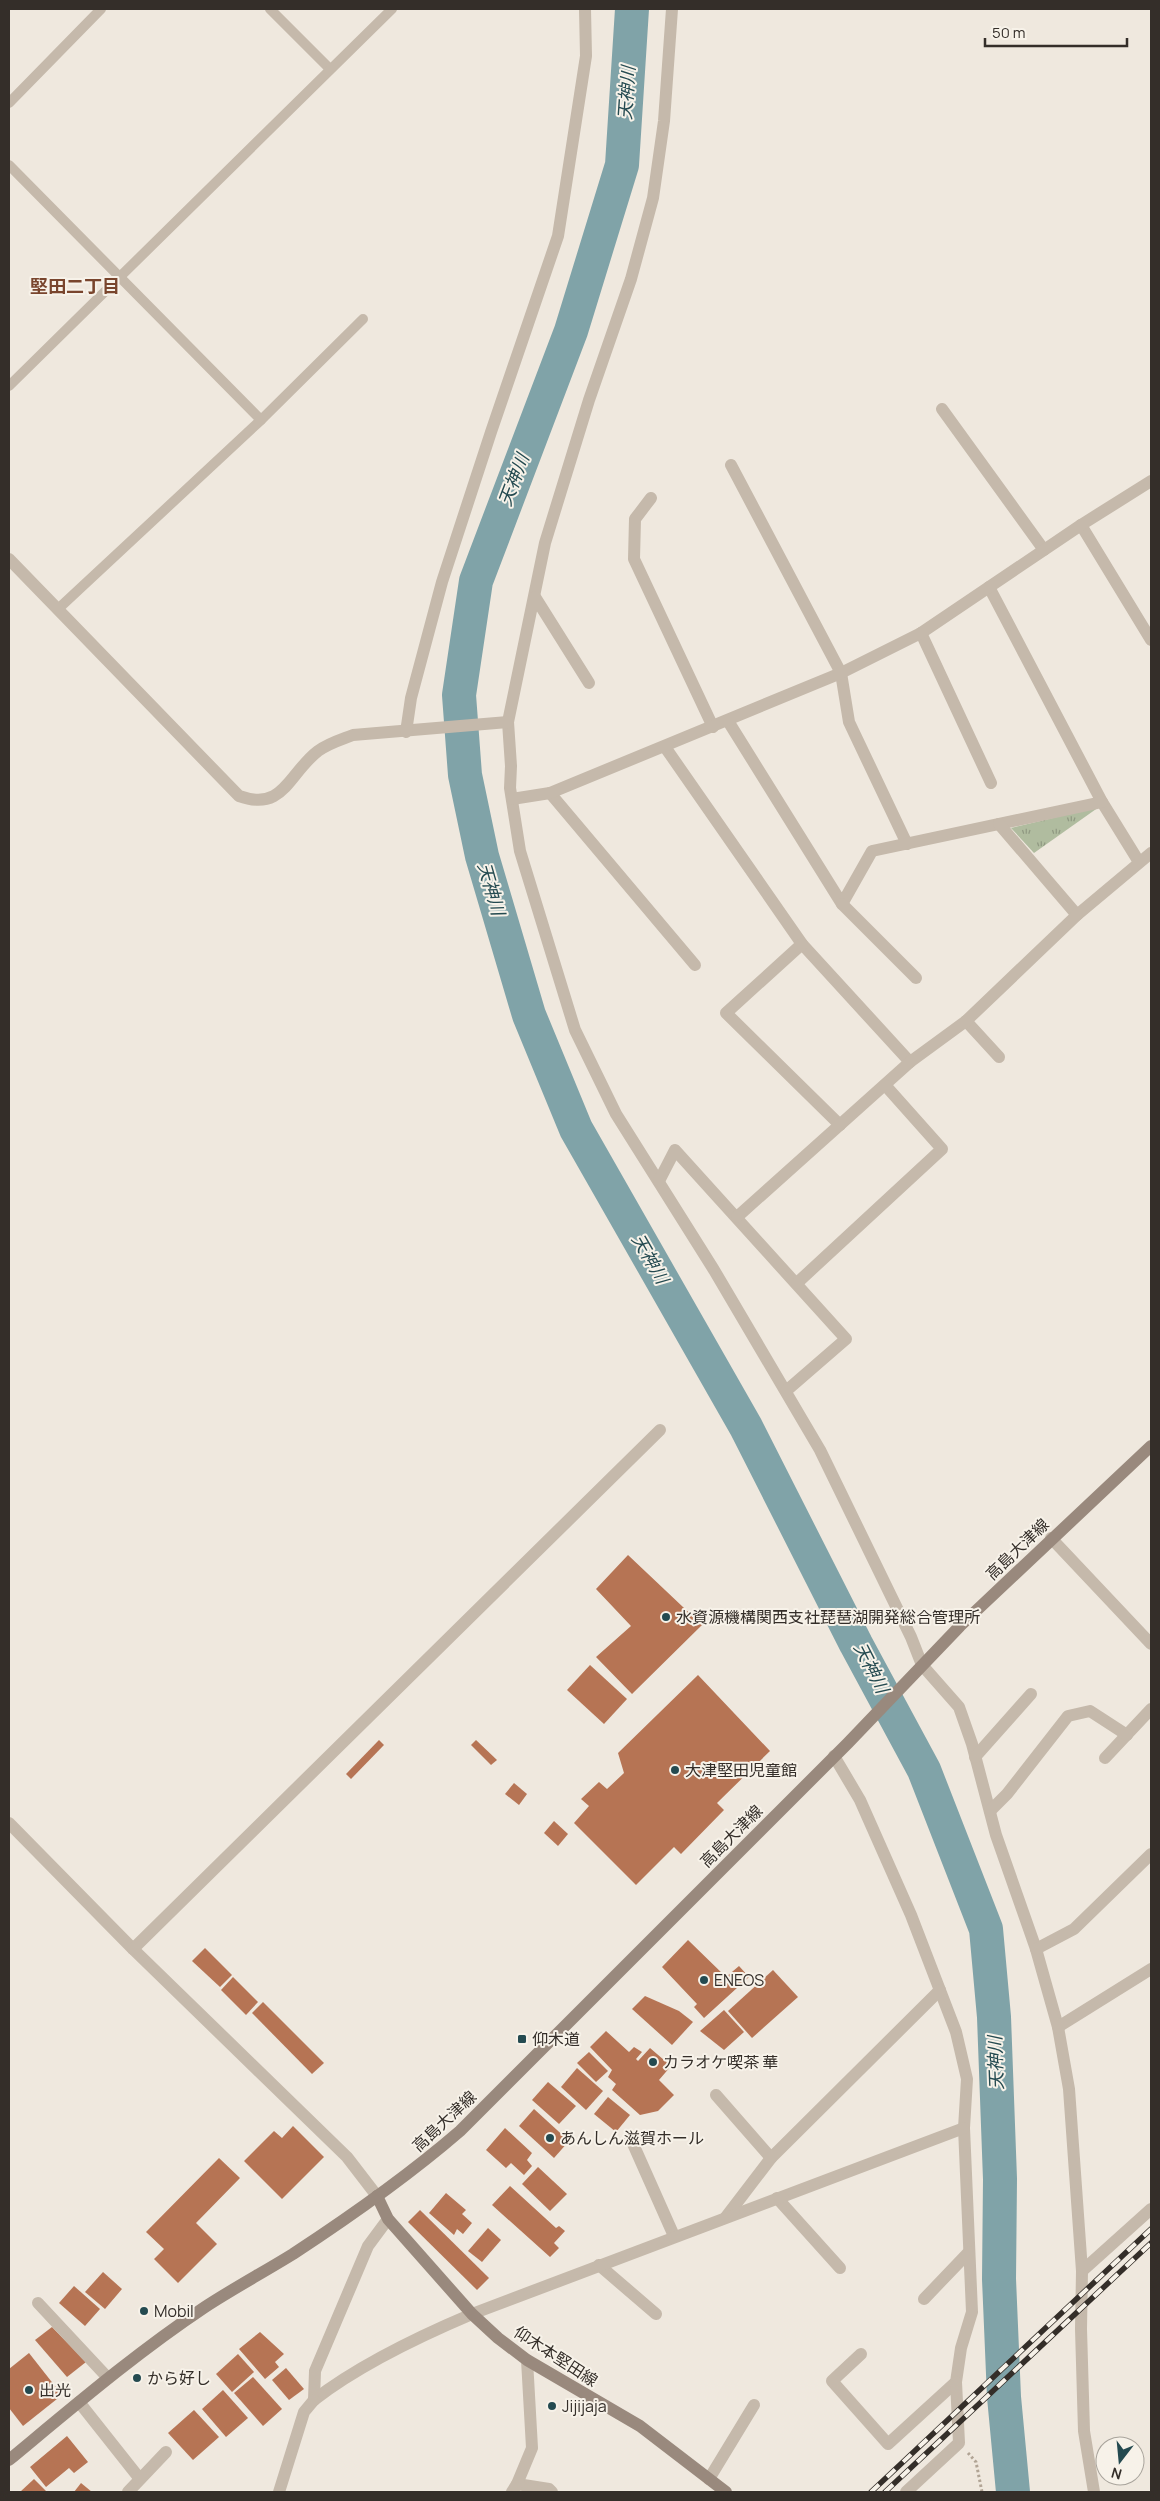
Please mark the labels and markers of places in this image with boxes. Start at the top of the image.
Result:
place label: 水資源機構関西支社琵琶湖開発総合管理所 [676,1606,980,1628]
marker: 水資源機構関西支社琵琶湖開発総合管理所 [660,1611,672,1623]
place label: 大津堅田児童館 [685,1759,797,1781]
marker: 大津堅田児童館 [669,1764,681,1776]
place label: ENEOS [714,1969,764,1991]
marker: ENEOS [698,1974,710,1986]
place label: 仰木道 [532,2028,580,2050]
marker: 仰木道 [516,2033,528,2045]
place label: カラオケ喫茶 華 [663,2051,778,2073]
marker: カラオケ喫茶 華 [647,2056,659,2068]
place label: あんしん滋賀ホール [560,2127,704,2149]
marker: あんしん滋賀ホール [544,2132,556,2144]
place label: Mobil [154,2300,194,2322]
marker: Mobil [138,2305,150,2317]
place label: から好し [147,2367,211,2389]
marker: から好し [131,2372,143,2384]
place label: 出光 [39,2379,71,2401]
marker: 出光 [23,2384,35,2396]
place label: Jijijaja [562,2395,607,2417]
marker: Jijijaja [546,2400,558,2412]

